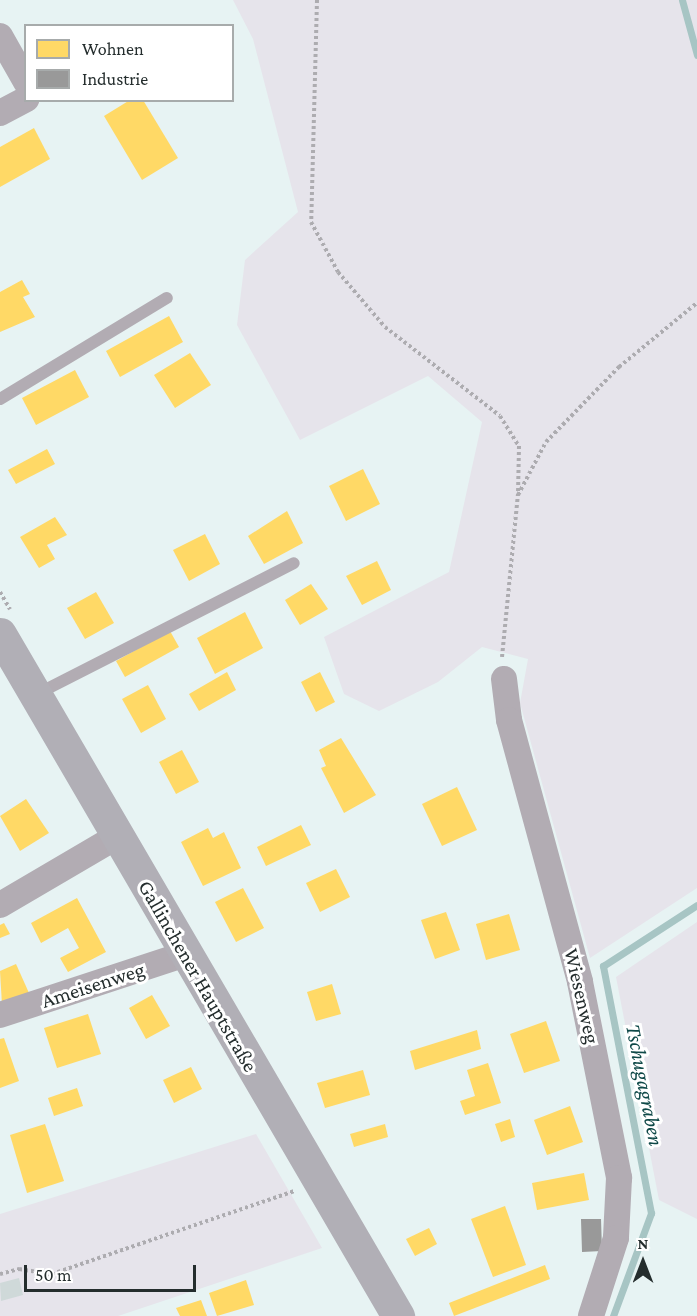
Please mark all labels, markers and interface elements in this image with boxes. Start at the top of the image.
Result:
legend [24,24,234,102]
text: Wohnen [82,39,144,59]
text: Industrie [82,69,148,89]
street label: Gallinchener Hauptstraße [133,876,263,1076]
street label: Wiesenweg [559,946,605,1046]
street label: Ameisenweg [38,957,148,1013]
water label: Tschugagraben [620,1022,670,1148]
north arrow [613,1232,673,1292]
text: N [638,1235,648,1252]
scale bar [27,1253,200,1291]
text: 50 m [35,1265,72,1285]

